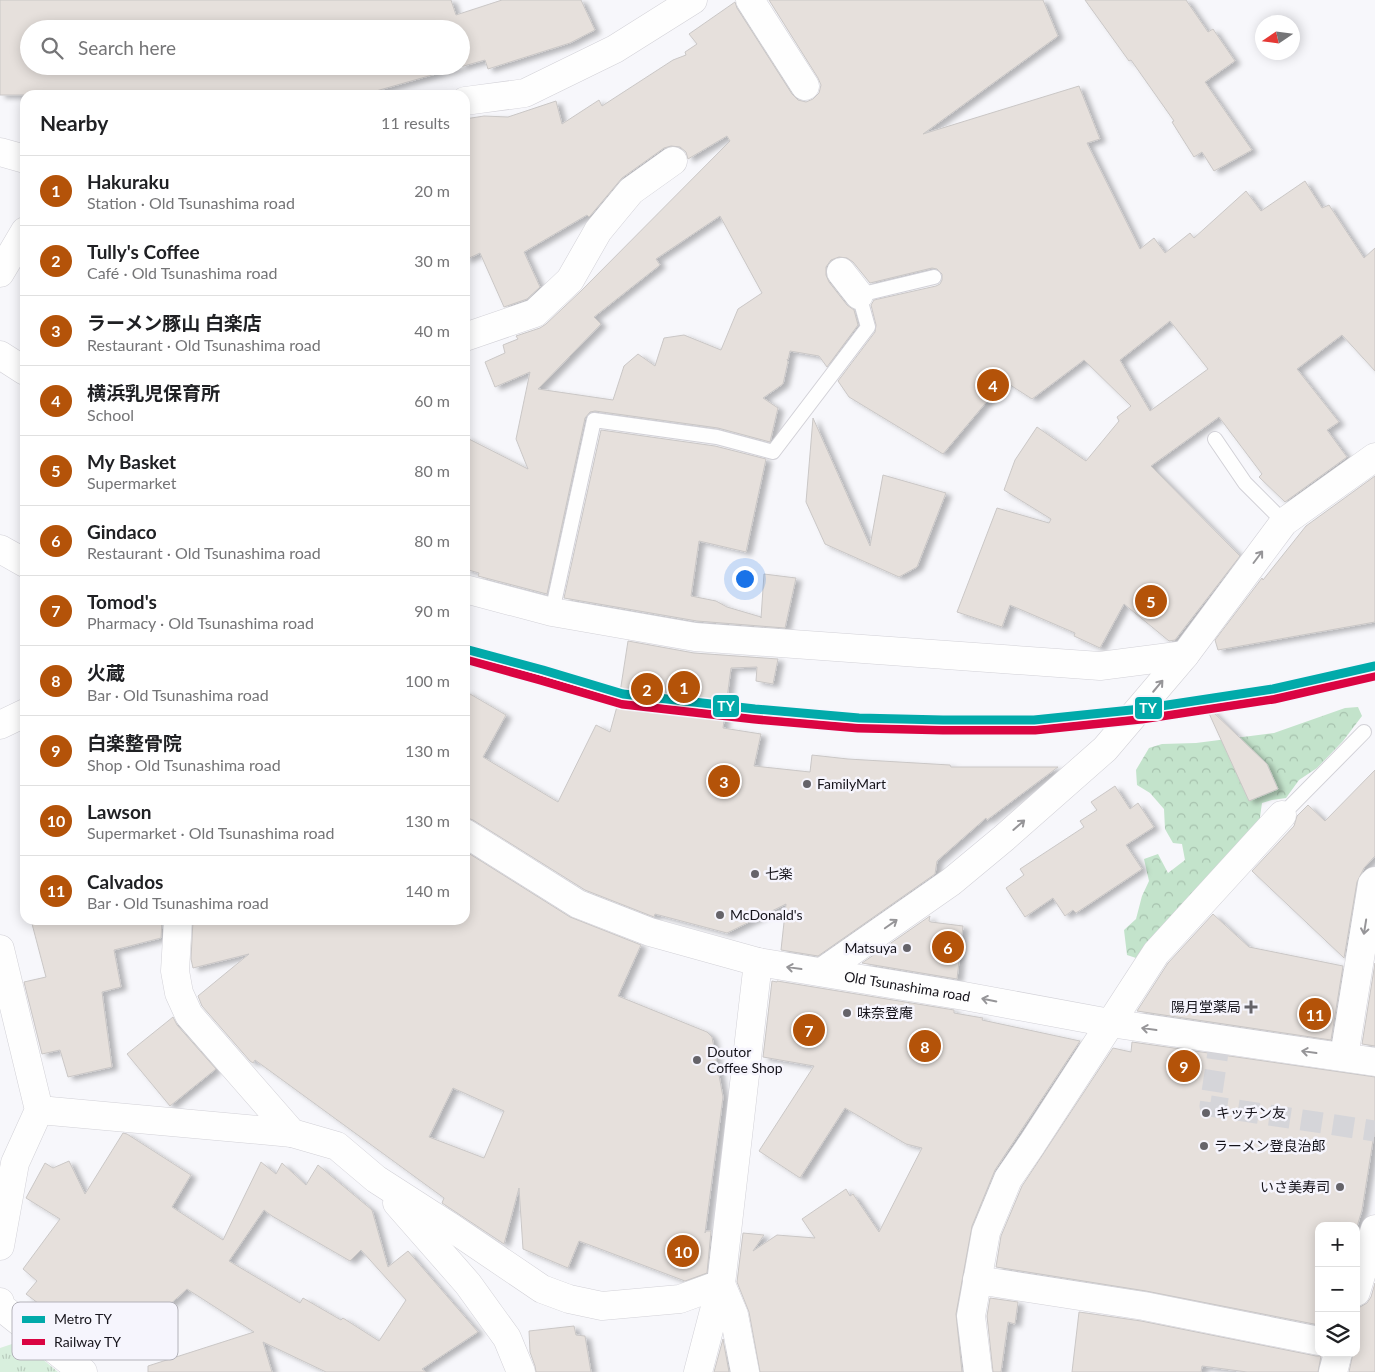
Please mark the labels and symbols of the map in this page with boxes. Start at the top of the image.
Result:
north arrow [1255,15,1300,60]
pin: 4 [977,366,1009,404]
one-way arrow [1252,551,1263,564]
your location [732,566,758,592]
pin: 5 [1135,582,1167,620]
pin: 1 [668,668,700,706]
pin: 2 [631,670,663,708]
one-way arrow [1153,680,1164,693]
line badge: TY [712,694,740,718]
line badge: TY [1134,696,1163,720]
text: TY [717,697,736,714]
text: TY [1139,699,1158,716]
pin: 3 [708,762,740,800]
place label: FamilyMart [817,775,886,792]
marker: FamilyMart [801,778,813,790]
one-way arrow [1012,820,1025,831]
place label: 七楽 [765,865,793,882]
marker: 七楽 [749,868,761,880]
place label: McDonald's [730,906,803,923]
marker: McDonald's [714,909,726,921]
one-way arrow [883,919,897,929]
one-way arrow [1359,919,1369,935]
pin: 6 [932,928,964,966]
place label: Matsuya [844,939,897,956]
marker: Matsuya [901,942,913,954]
one-way arrow [786,962,802,972]
street label: Old Tsunashima road [843,967,972,1005]
one-way arrow [981,995,997,1004]
pin: 11 [1299,995,1331,1033]
place label: 陽月堂薬局 [1171,998,1241,1015]
marker: 陽月堂薬局 [1245,1001,1257,1013]
place label: 味奈登庵 [857,1004,913,1021]
marker: 味奈登庵 [841,1007,853,1019]
pin: 7 [793,1011,825,1049]
one-way arrow [1141,1023,1157,1033]
pin: 8 [909,1027,941,1065]
place label: Doutor Coffee Shop [707,1043,783,1076]
pin: 9 [1168,1047,1200,1085]
one-way arrow [1302,1047,1318,1057]
marker: Doutor Coffee Shop [691,1054,703,1066]
place label: キッチン友 [1216,1104,1286,1121]
marker: キッチン友 [1200,1107,1212,1119]
place label: ラーメン登良治郎 [1214,1137,1325,1154]
marker: ラーメン登良治郎 [1198,1140,1210,1152]
place label: いさ美寿司 [1260,1178,1330,1195]
marker: いさ美寿司 [1334,1181,1346,1193]
pin: 10 [667,1232,699,1270]
legend [12,1302,178,1360]
text: Metro TY [54,1310,112,1327]
text: Railway TY [54,1333,121,1350]

